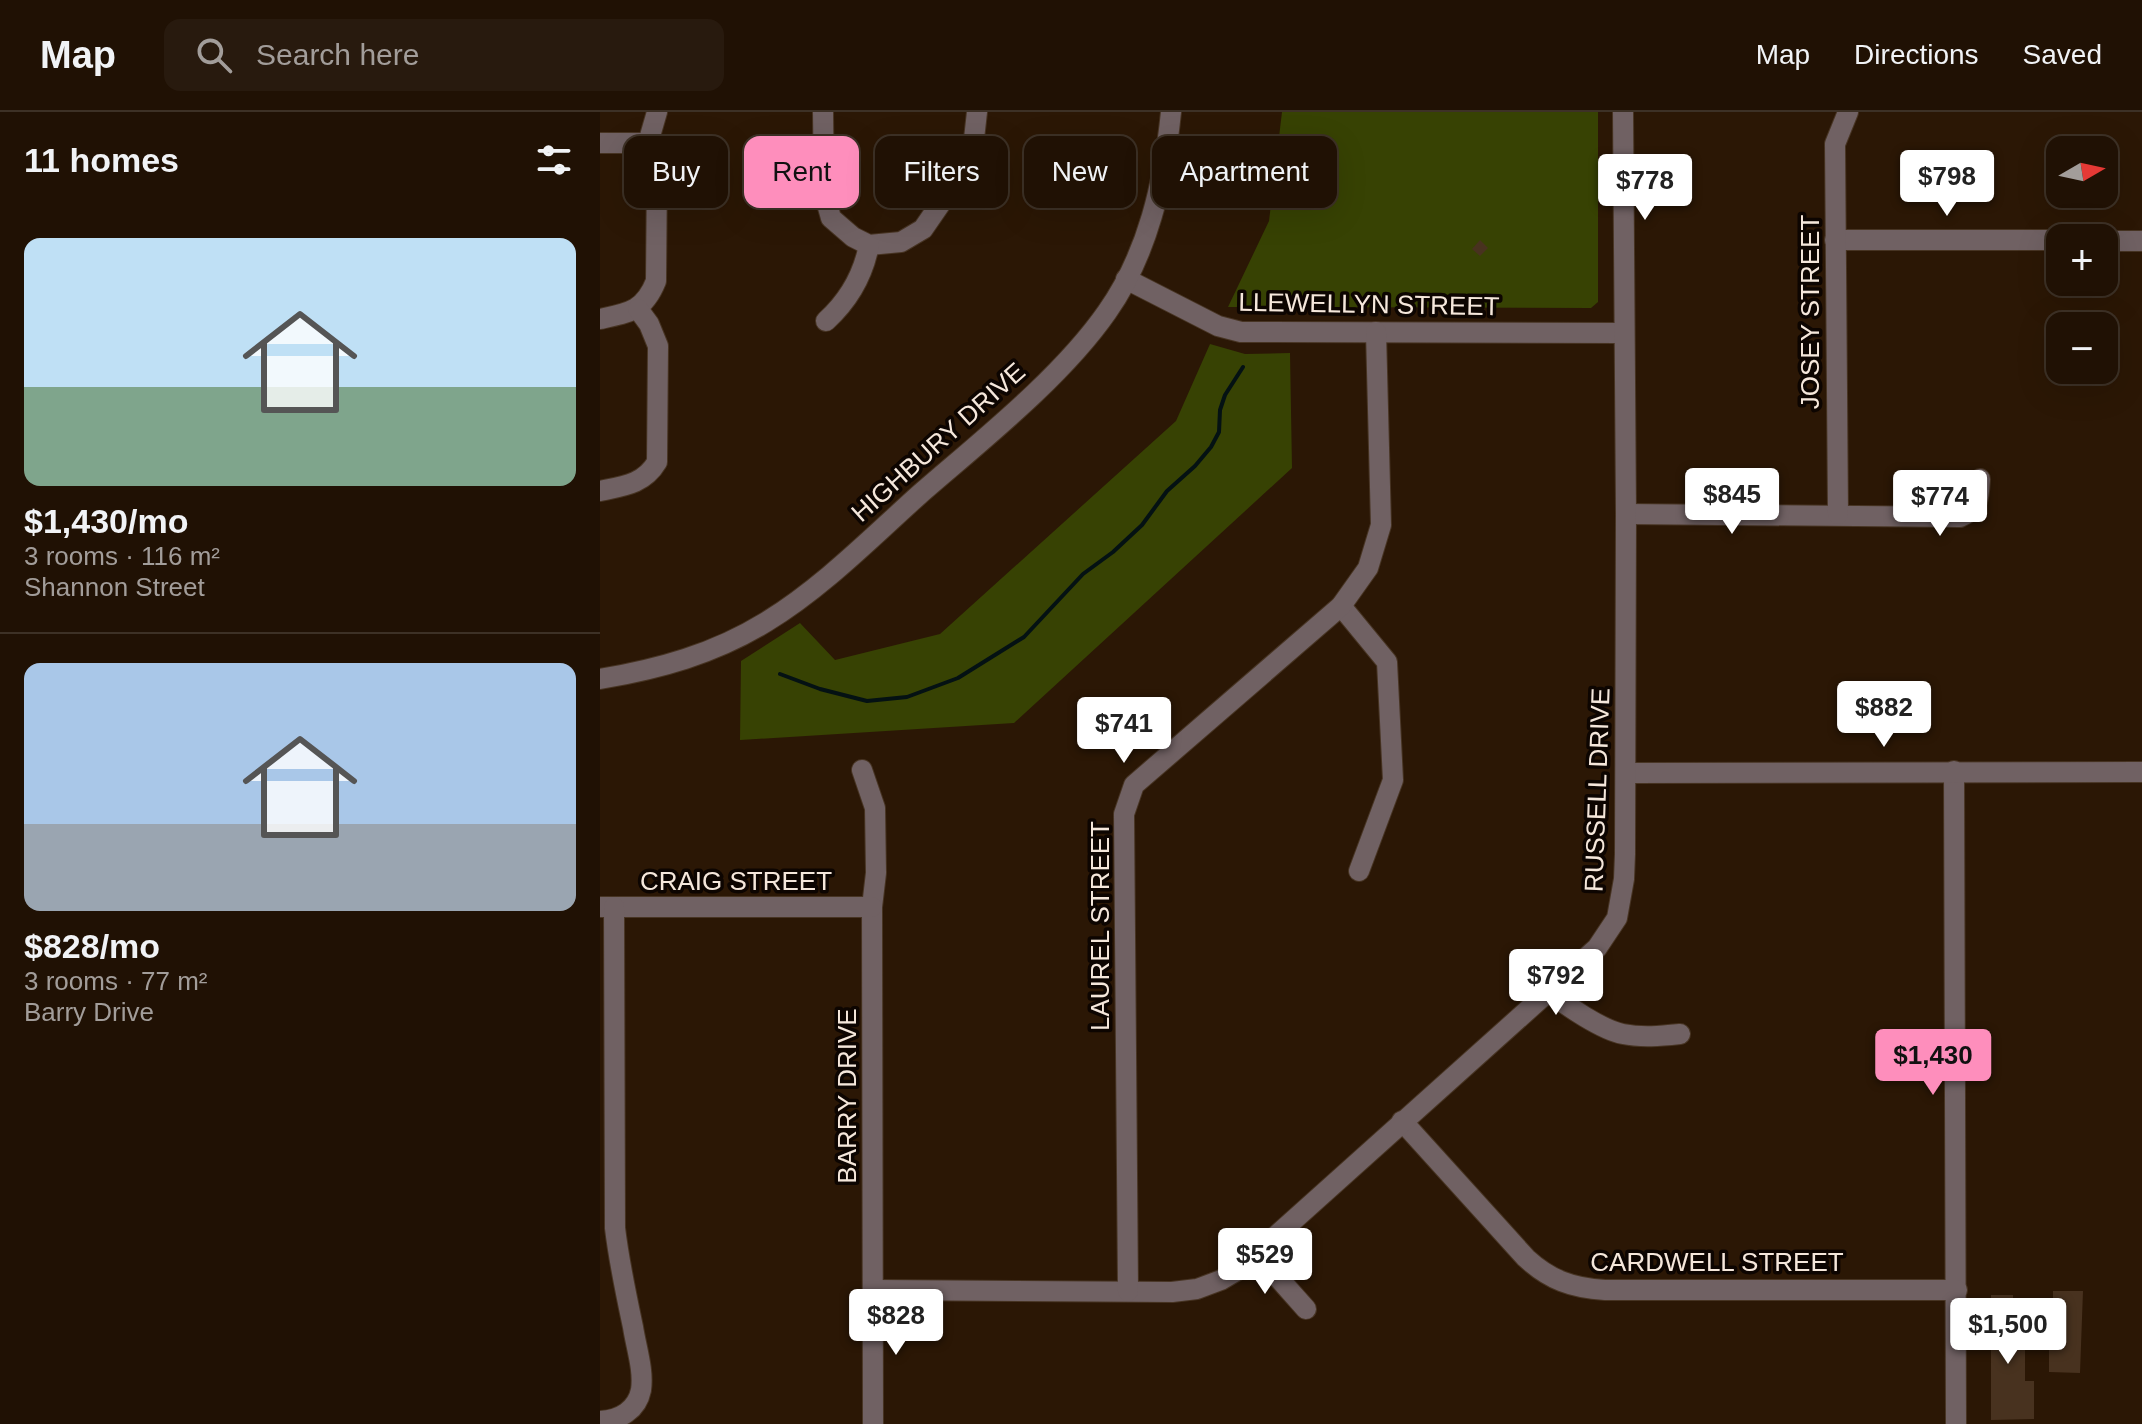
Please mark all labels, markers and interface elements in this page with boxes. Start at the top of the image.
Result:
search box [164,19,724,91]
icon: search [192,33,236,77]
text: Map [40,34,116,76]
text: Search here [256,38,419,71]
text: Map [1756,39,1810,70]
text: Directions [1854,39,1979,70]
text: Saved [2023,39,2102,70]
chip: Buy [624,136,728,208]
chip: Rent [744,136,859,208]
chip: Filters [875,136,1008,208]
chip: New [1024,136,1136,208]
chip: Apartment [1152,136,1337,208]
north arrow [2046,136,2118,208]
map controls [2046,136,2118,384]
icon: filters [532,138,576,182]
text: 11 homes [24,141,179,179]
pin: $798 [1900,150,1994,218]
pin: $778 [1598,154,1692,222]
text: $798 [1918,161,1976,191]
text: $778 [1616,165,1674,195]
street label: JOSEY STREET [1795,215,1825,409]
button: + [2046,224,2118,296]
street label: LLEWELLYN STREET [1238,287,1500,321]
icon: home [228,290,372,434]
button: − [2046,312,2118,384]
street label: HIGHBURY DRIVE [845,356,1031,528]
pin: $845 [1685,468,1779,536]
pin: $774 [1893,470,1987,538]
text: $845 [1703,479,1761,509]
text: $774 [1911,481,1969,511]
text: $1,430/mo [24,502,188,540]
text: 3 rooms · 116 m² [24,541,220,571]
text: Shannon Street [24,572,205,602]
pin: $882 [1837,681,1931,749]
street label: RUSSELL DRIVE [1578,687,1616,893]
text: $882 [1855,692,1913,722]
pin: $741 [1077,697,1171,765]
text: $741 [1095,708,1153,738]
icon: home [228,715,372,859]
street label: LAUREL STREET [1085,821,1115,1031]
street label: CRAIG STREET [640,866,832,896]
text: $828/mo [24,927,160,965]
pin: $792 [1509,949,1603,1017]
text: $792 [1527,960,1585,990]
text: 3 rooms · 77 m² [24,966,208,996]
text: Barry Drive [24,997,154,1027]
street label: BARRY DRIVE [832,1008,862,1184]
pin: $1,430 [1868,1029,1998,1097]
text: $1,430 [1893,1040,1973,1070]
pin: $529 [1218,1228,1312,1296]
text: $529 [1236,1239,1294,1269]
street label: CARDWELL STREET [1590,1247,1844,1277]
pin: $828 [849,1289,943,1357]
pin: $1,500 [1943,1298,2073,1366]
text: $828 [867,1300,925,1330]
text: $1,500 [1968,1309,2048,1339]

